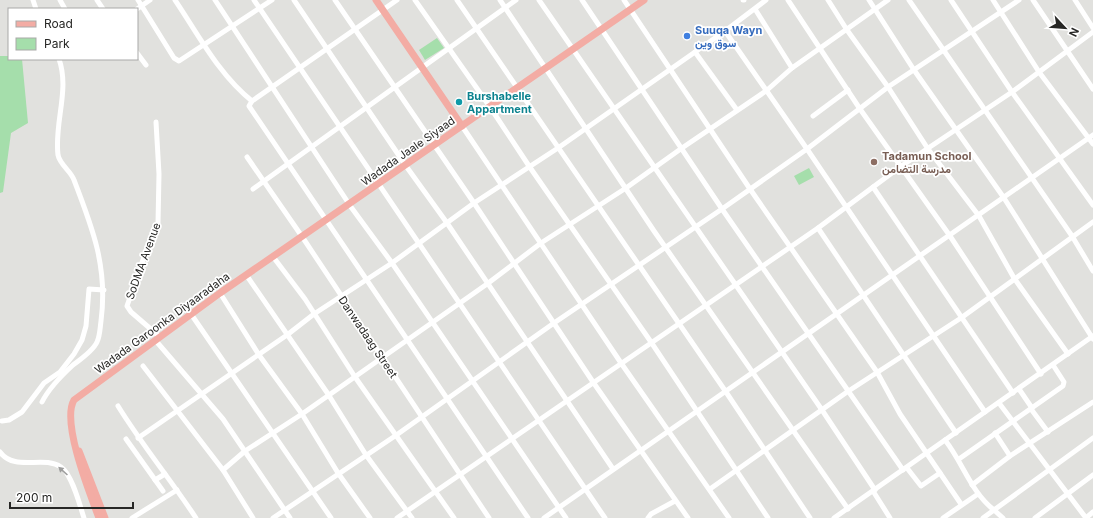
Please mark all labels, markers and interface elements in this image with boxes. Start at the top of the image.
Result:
legend [8,8,138,60]
north arrow [1045,8,1085,48]
text: Road [44,16,73,31]
place label: Suuqa Wayn سوق وين [695,23,762,50]
text: N [1066,26,1082,39]
marker: Suuqa Wayn سوق وين [682,31,692,41]
text: Park [44,36,70,51]
place label: Burshabelle Appartment [467,89,532,116]
marker: Burshabelle Appartment [454,97,464,107]
street label: Wadada Jaale Siyaad [358,113,458,189]
place label: Tadamun School مدرسة التضامن [882,149,972,176]
marker: Tadamun School مدرسة التضامن [869,157,879,167]
street label: SoDMA Avenue [123,221,163,301]
street label: Wadada Garoonka Diyaaradaha [92,269,232,377]
street label: Danwadaag Street [335,293,401,381]
one-way arrow [58,466,68,475]
scale bar [10,484,133,510]
text: 200 m [16,490,52,505]

